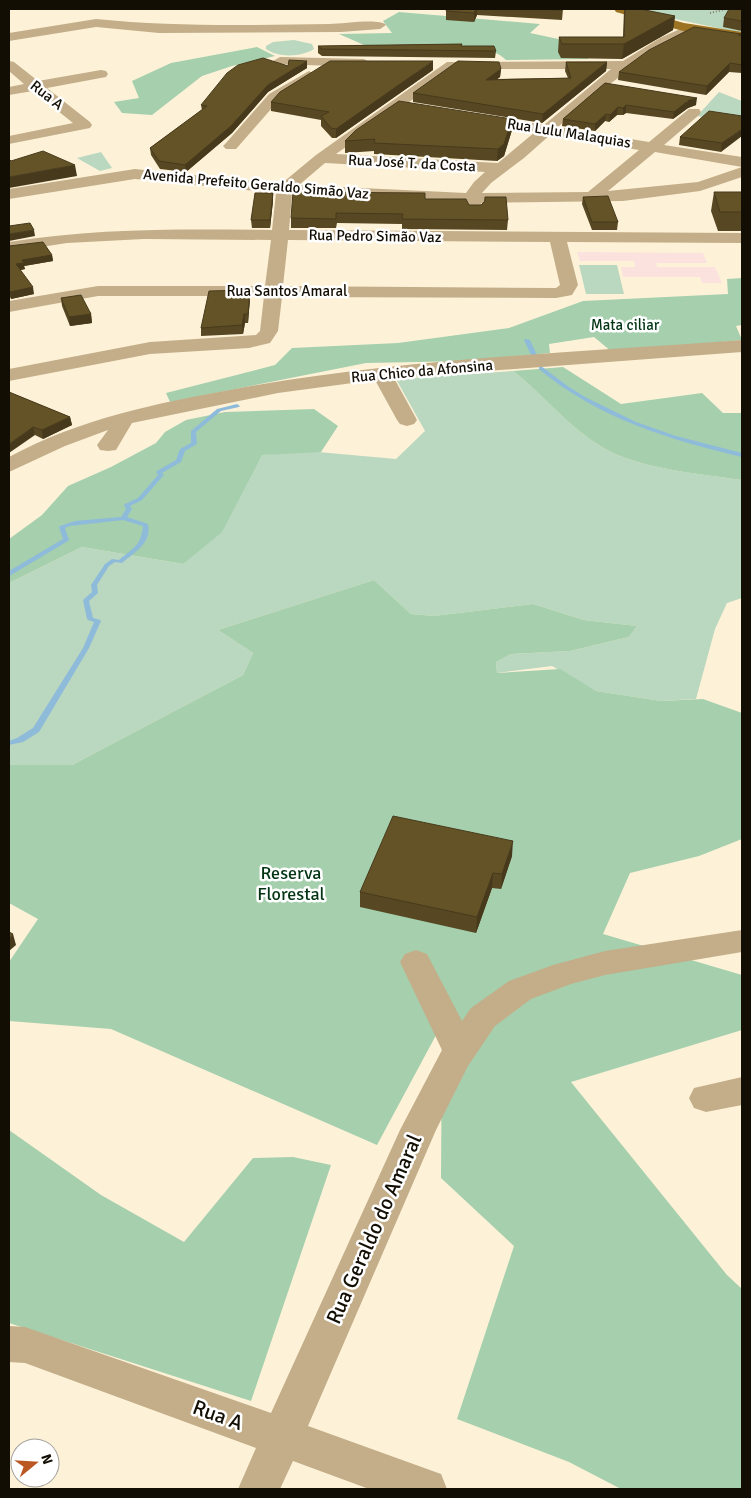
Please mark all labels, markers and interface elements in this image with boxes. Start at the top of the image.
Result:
street label: Rua A [27,77,67,113]
street label: Rua Lulu Malaquias [506,114,633,152]
street label: Rua José T. da Costa [348,151,476,175]
street label: Avenida Prefeito Geraldo Simão Vaz [142,165,370,203]
street label: Rua Pedro Simão Vaz [308,226,442,246]
street label: Rua Santos Amaral [227,282,347,300]
park label: Mata ciliar [591,316,660,334]
street label: Rua Chico da Afonsina [350,356,494,386]
park label: Reserva Florestal [257,862,325,905]
street label: Rua Geraldo do Amaral [320,1130,428,1328]
street label: Rua A [189,1394,247,1436]
north arrow [10,1438,60,1488]
text: N [37,1452,56,1466]

